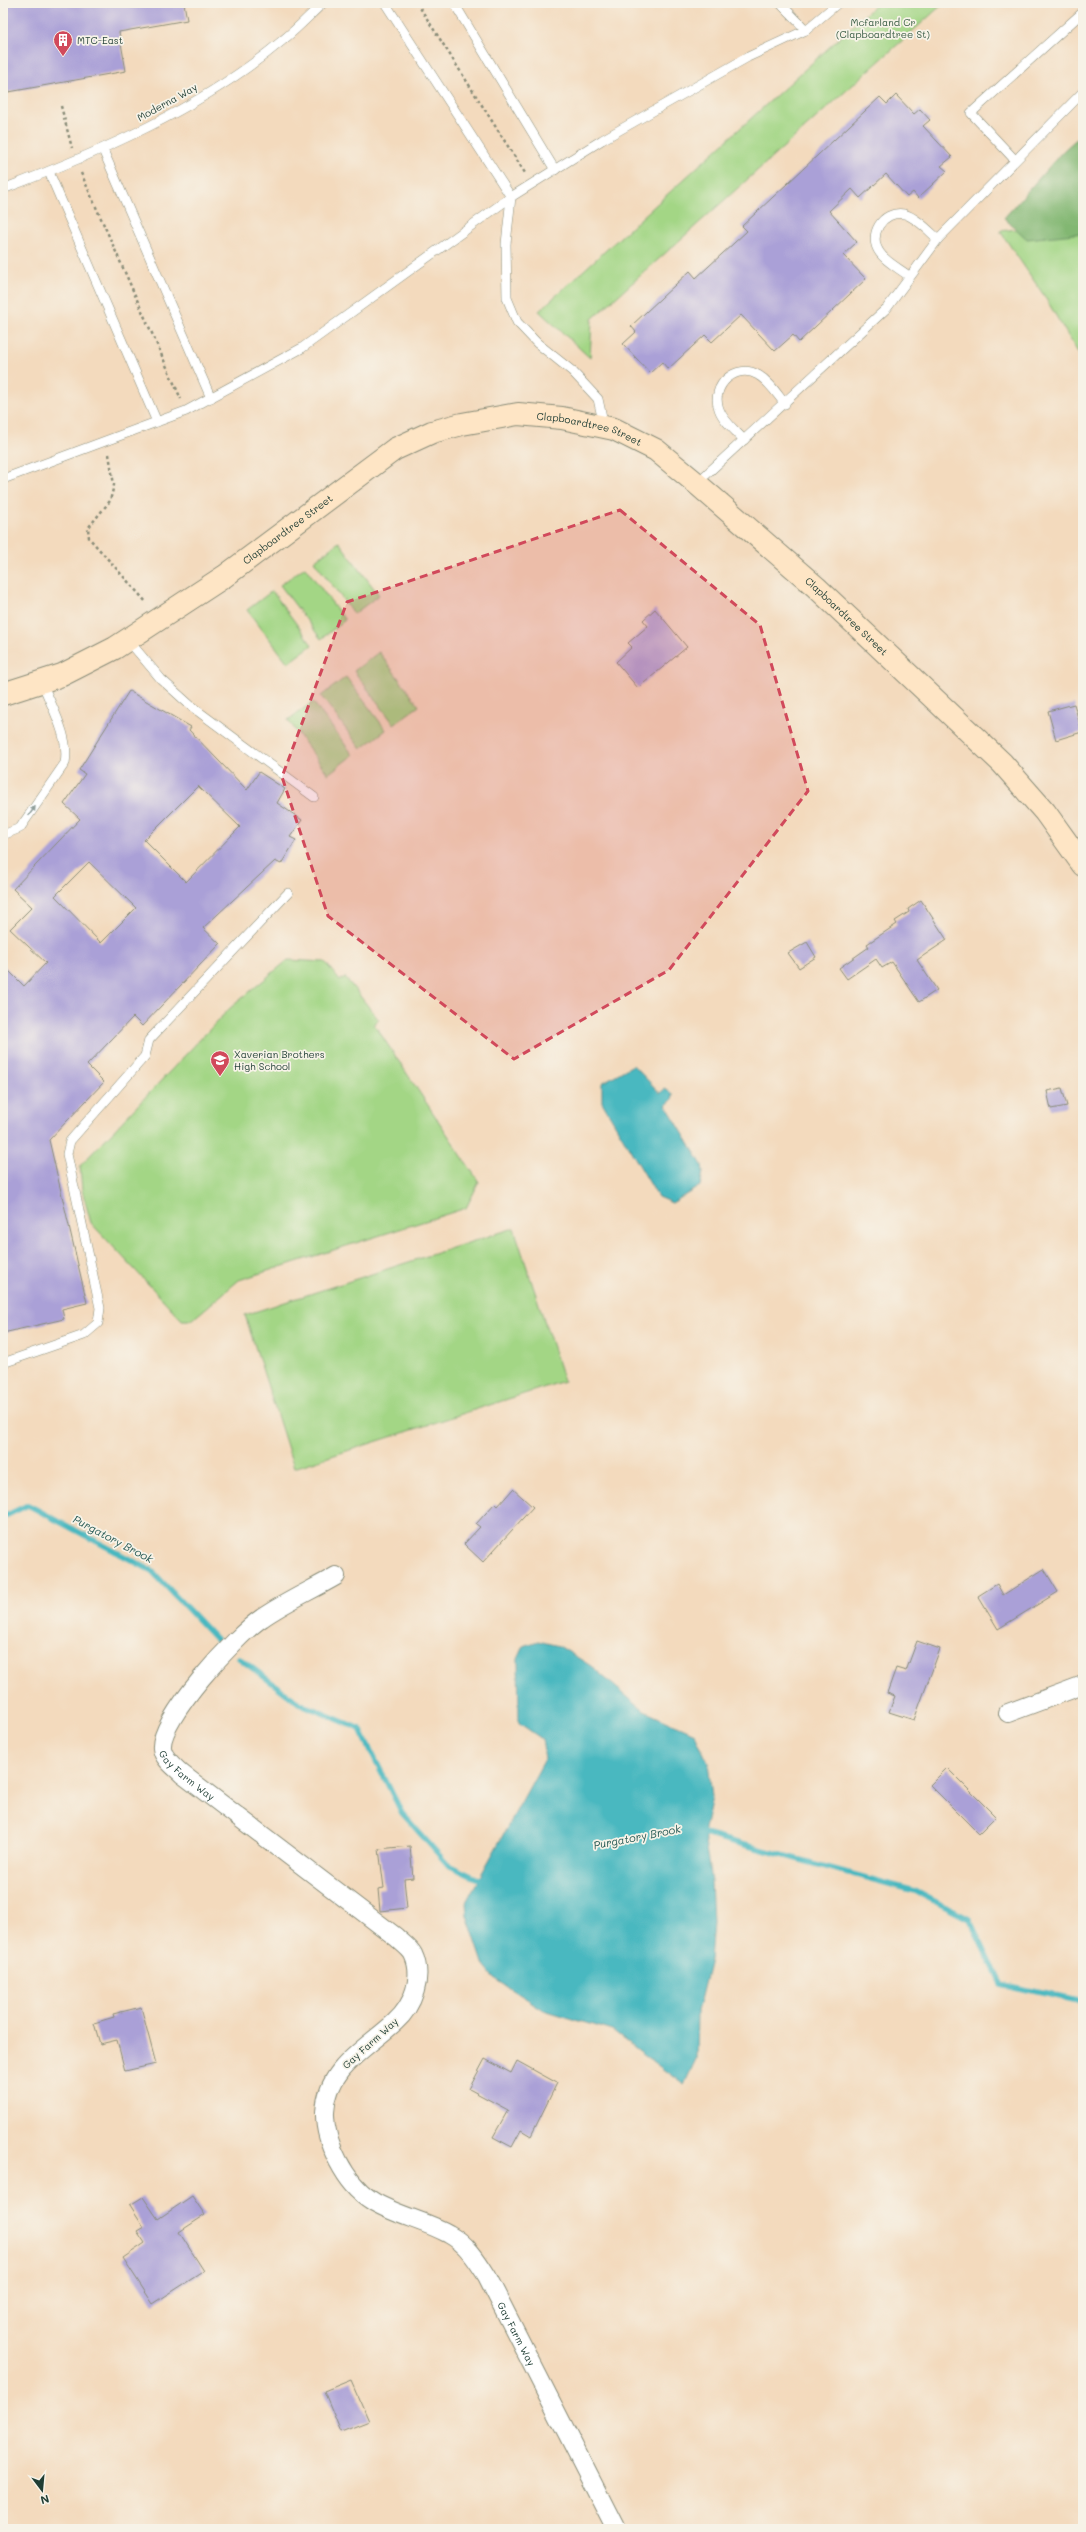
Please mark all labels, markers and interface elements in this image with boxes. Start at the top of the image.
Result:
park label: Mcfarland Cr (Clapboardtree St) [836,15,930,41]
building icon: MTC-East [52,29,74,57]
place label: MTC-East [77,33,123,47]
street label: Moderna Way [134,80,200,124]
street label: Clapboardtree Street [536,409,644,449]
street label: Clapboardtree Street [240,491,335,567]
street label: Clapboardtree Street [802,574,891,659]
one-way arrow [28,806,36,817]
place label: Xaverian Brothers High School [234,1047,325,1073]
school or university icon: Xaverian Brothers High School [209,1049,231,1077]
water label: Purgatory Brook [70,1511,156,1566]
street label: Gay Farm Way [156,1748,218,1804]
water label: Purgatory Brook [592,1821,682,1852]
street label: Gay Farm Way [339,2014,401,2072]
street label: Gay Farm Way [494,2299,539,2368]
north arrow [22,2470,62,2510]
text: N [39,2492,51,2508]

